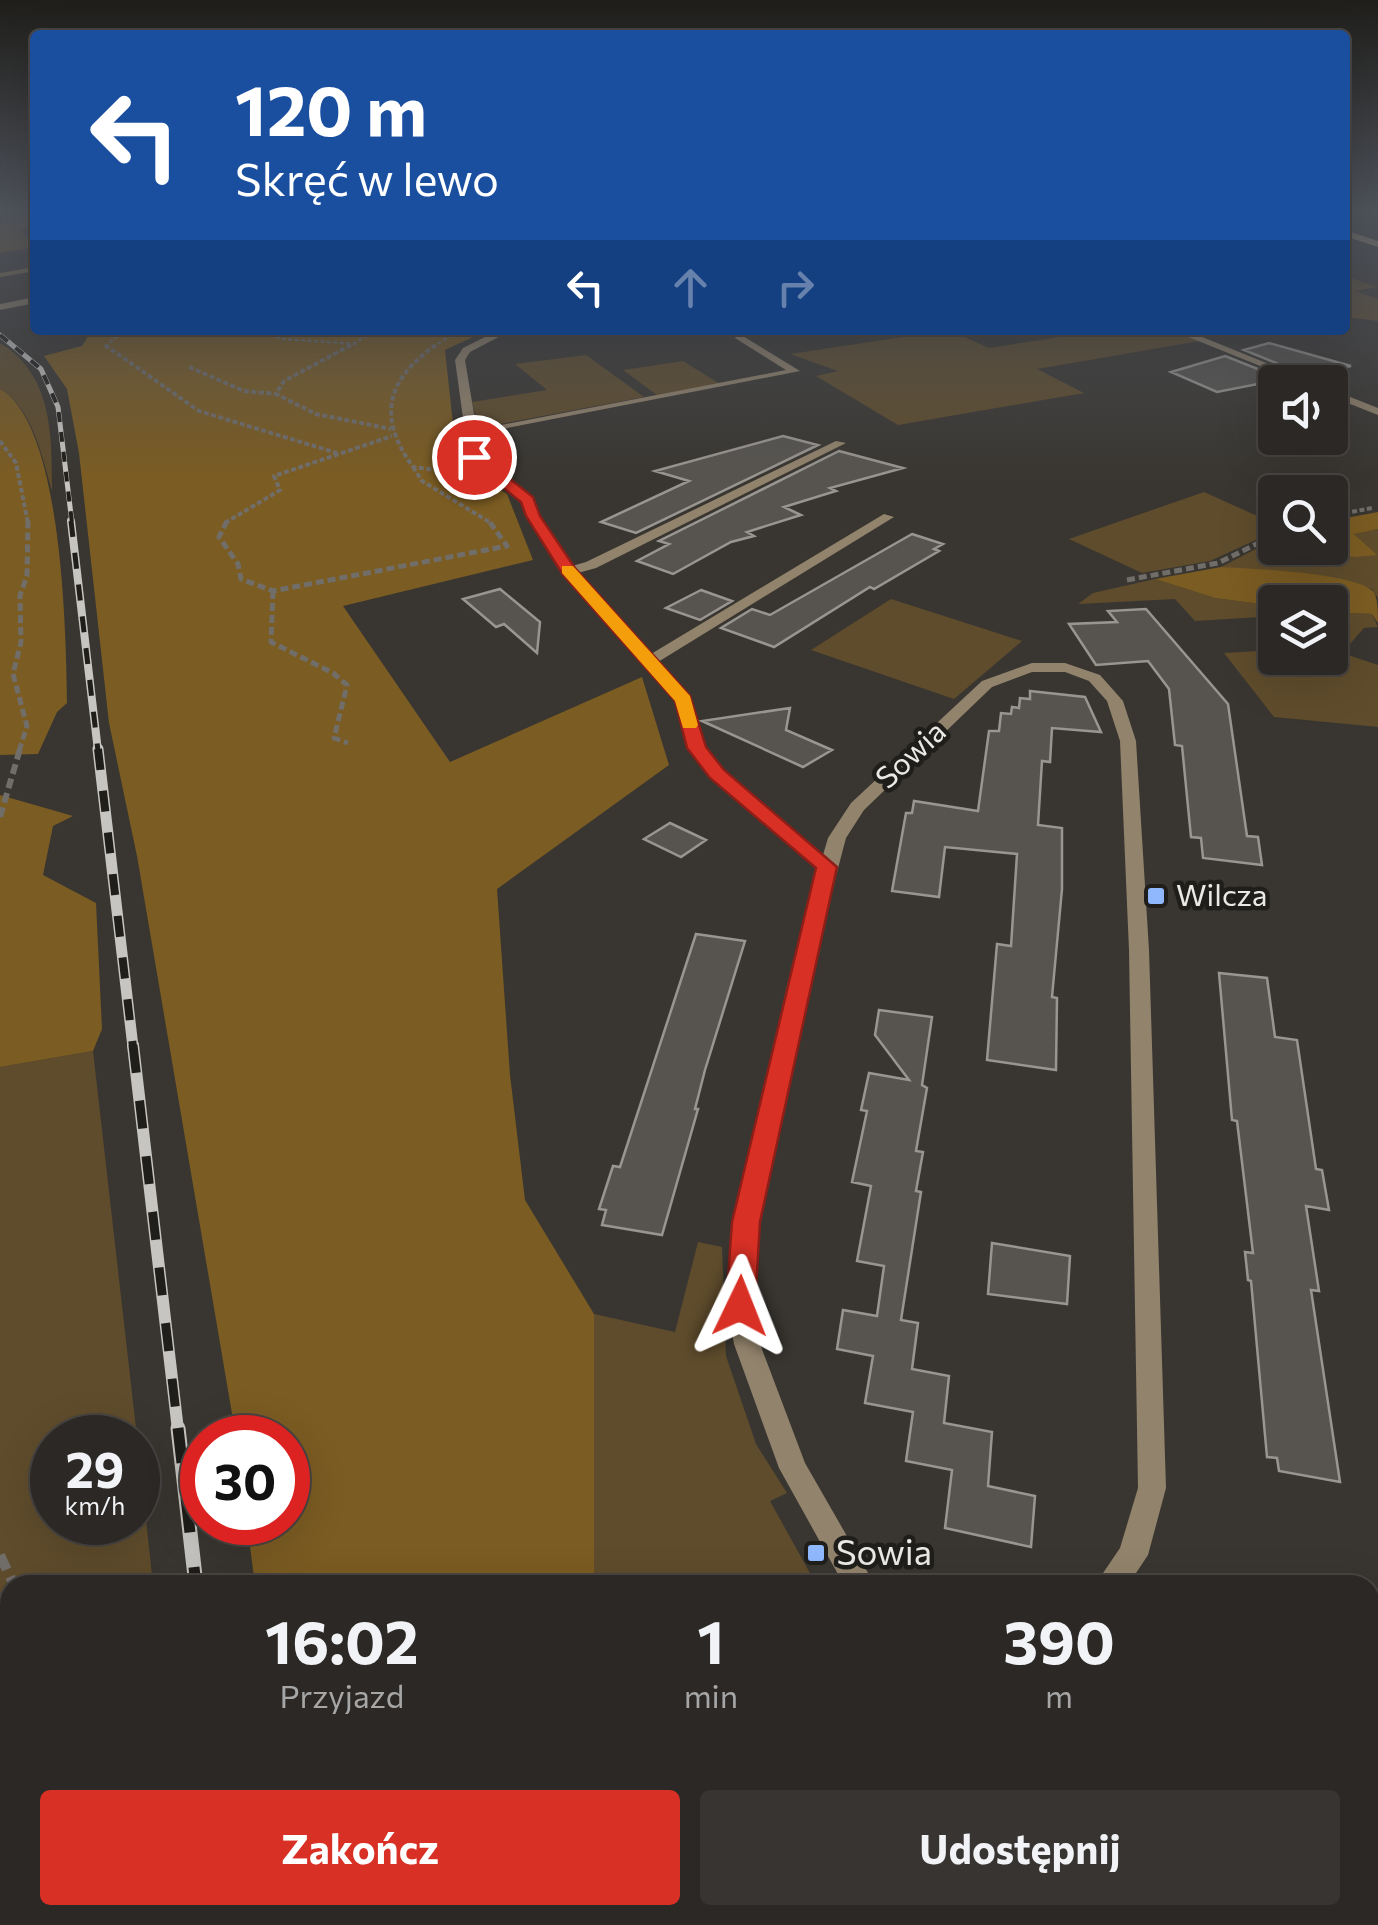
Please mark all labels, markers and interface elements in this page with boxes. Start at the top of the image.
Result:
text: 120 m [235,65,427,150]
icon: left [70,70,200,200]
text: Skręć w lewo [235,150,499,205]
icon: left [558,260,613,315]
icon: ahead [663,260,718,315]
icon: right [768,260,823,315]
map controls [1258,365,1348,675]
button: sound [1258,365,1348,455]
pin [432,415,517,500]
icon: arrive [447,430,502,485]
button: search [1258,475,1348,565]
button: layers [1258,585,1348,675]
street label: Sowia [867,712,952,795]
place label: Wilcza [1176,875,1267,912]
marker: Wilcza [1145,885,1167,907]
position arrow [688,1254,792,1358]
speed limit sign: 30 [180,1415,310,1545]
text: 29 [65,1437,124,1498]
text: km/h [65,1490,125,1520]
place label: Sowia [836,1529,932,1572]
marker: Sowia [805,1542,827,1564]
text: 16:02 [265,1603,419,1676]
text: 1 [697,1603,724,1676]
text: 390 [1003,1603,1115,1676]
text: Przyjazd [280,1675,404,1715]
text: min [684,1675,738,1715]
text: m [1045,1675,1073,1715]
button: Zakończ [40,1790,680,1905]
button: Udostępnij [700,1790,1340,1905]

